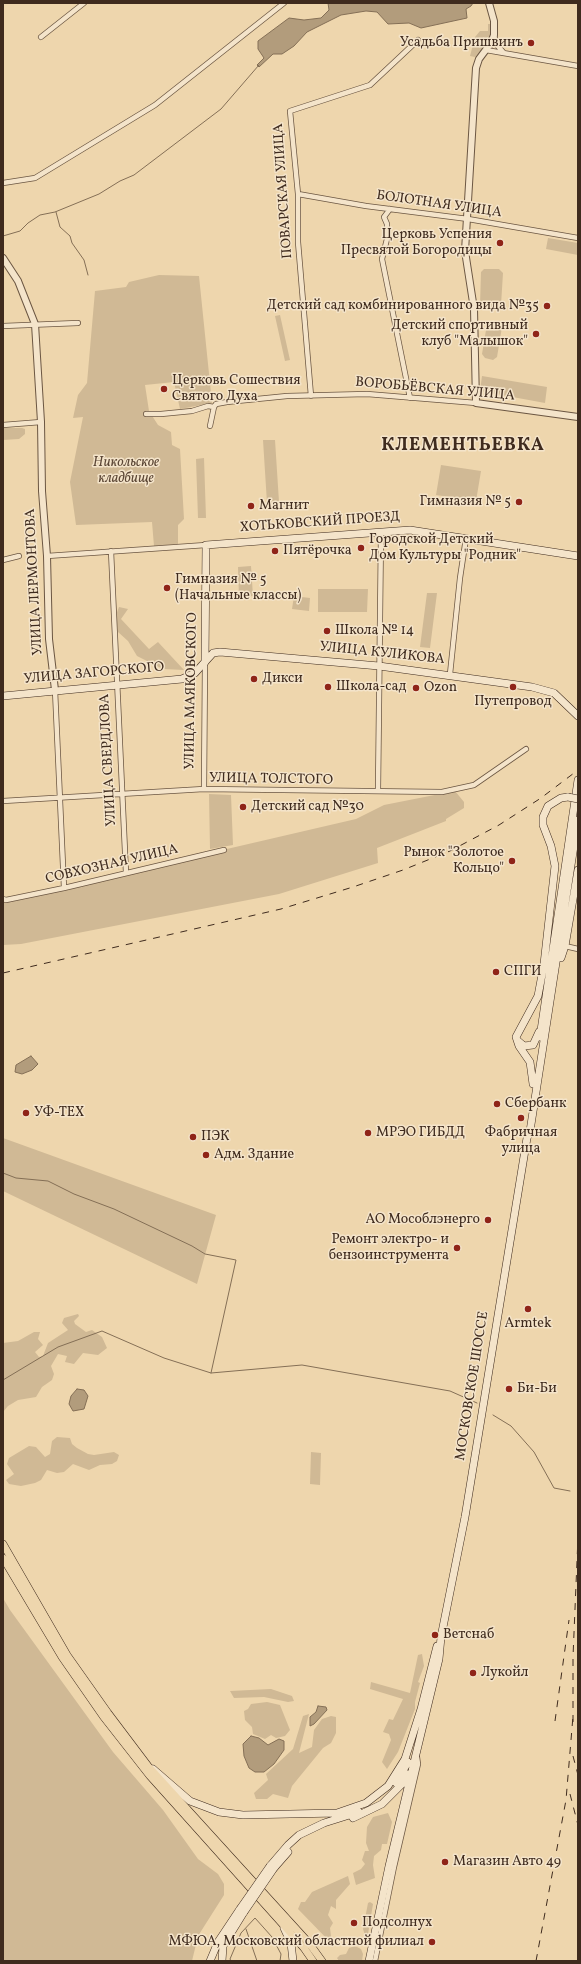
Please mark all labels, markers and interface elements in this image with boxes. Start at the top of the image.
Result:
place label: Усадьба Пришвинъ [400,35,523,51]
marker: Усадьба Пришвинъ [526,38,536,48]
street label: ПОВАРСКАЯ УЛИЦА [271,123,297,259]
street label: БОЛОТНАЯ УЛИЦА [375,188,503,222]
place label: Церковь Успения Пресвятой Богородицы [341,227,492,260]
marker: Церковь Успения Пресвятой Богородицы [495,238,505,248]
place label: Детский сад комбинированного вида №35 [267,298,539,314]
marker: Детский сад комбинированного вида №35 [542,301,552,311]
place label: Детский спортивный клуб "Малышок" [391,318,528,350]
marker: Детский спортивный клуб "Малышок" [531,329,541,339]
place label: Церковь Сошествия Святого Духа [172,373,300,406]
street label: ВОРОБЬЁВСКАЯ УЛИЦА [354,375,516,405]
marker: Церковь Сошествия Святого Духа [159,384,169,394]
district label: КЛЕМЕНТЬЕВКА [381,436,545,458]
park label: Никольское кладбище [93,455,159,488]
place label: Гимназия № 5 [420,494,511,510]
marker: Гимназия № 5 [514,497,524,507]
place label: Магнит [259,498,309,514]
marker: Магнит [246,501,256,511]
street label: УЛИЦА ЛЕРМОНТОВА [23,508,47,656]
street label: ХОТЬКОВСКИЙ ПРОЕЗД [239,509,401,537]
place label: Городской Детский Дом Культуры "Родник" [369,532,521,564]
place label: Пятёрочка [283,543,352,559]
marker: Городской Детский Дом Культуры "Родник" [356,543,366,553]
marker: Пятёрочка [270,546,280,556]
place label: Гимназия № 5 (Начальные классы) [175,572,301,604]
marker: Гимназия № 5 (Начальные классы) [162,583,172,593]
street label: УЛИЦА МАЯКОВСКОГО [182,612,202,770]
place label: Школа № 14 [335,623,414,639]
marker: Школа № 14 [322,626,332,636]
street label: УЛИЦА КУЛИКОВА [319,639,445,669]
street label: УЛИЦА ЗАГОРСКОГО [23,659,165,689]
place label: Дикси [262,671,303,687]
marker: Дикси [249,674,259,684]
place label: Школа-сад [336,679,406,695]
place label: Ozon [424,680,457,696]
marker: Школа-сад [323,682,333,692]
marker: Путепровод [508,682,518,692]
marker: Ozon [411,683,421,693]
street label: УЛИЦА СВЕРДЛОВА [97,693,121,827]
place label: Путепровод [474,694,552,710]
street label: УЛИЦА ТОЛСТОГО [209,771,333,789]
place label: Детский сад №30 [251,799,364,815]
marker: Детский сад №30 [238,802,248,812]
street label: СОВХОЗНАЯ УЛИЦА [44,842,180,888]
place label: Рынок "Золотое Кольцо" [403,845,504,878]
marker: Рынок "Золотое Кольцо" [507,856,517,866]
place label: СПГИ [504,964,542,980]
marker: СПГИ [491,967,501,977]
place label: Сбербанк [505,1096,567,1112]
marker: Сбербанк [492,1099,502,1109]
place label: УФ-ТЕХ [34,1105,84,1121]
marker: УФ-ТЕХ [21,1108,31,1118]
marker: Фабричная улица [516,1113,526,1123]
place label: МРЭО ГИБДД [376,1125,465,1141]
place label: Фабричная улица [485,1125,557,1158]
marker: МРЭО ГИБДД [363,1128,373,1138]
place label: ПЭК [201,1129,229,1145]
marker: ПЭК [188,1132,198,1142]
place label: Адм. Здание [214,1147,294,1163]
marker: Адм. Здание [201,1150,211,1160]
place label: АО Мособлэнерго [365,1212,480,1228]
marker: АО Мособлэнерго [483,1215,493,1225]
place label: Ремонт электро- и бензоинструмента [329,1232,449,1264]
marker: Ремонт электро- и бензоинструмента [452,1243,462,1253]
marker: Armtek [523,1304,533,1314]
street label: МОСКОВСКОЕ ШОССЕ [453,1310,493,1462]
place label: Armtek [504,1316,552,1332]
place label: Би-Би [517,1381,557,1397]
marker: Би-Би [504,1384,514,1394]
place label: Ветснаб [443,1627,494,1643]
marker: Ветснаб [430,1630,440,1640]
place label: Лукойл [481,1665,528,1681]
marker: Лукойл [468,1668,478,1678]
place label: Магазин Авто 49 [453,1854,561,1870]
marker: Магазин Авто 49 [440,1857,450,1867]
place label: Подсолнух [362,1915,432,1931]
marker: Подсолнух [349,1918,359,1928]
place label: МФЮА, Московский областной филиал [168,1934,424,1950]
marker: МФЮА, Московский областной филиал [427,1937,437,1947]

